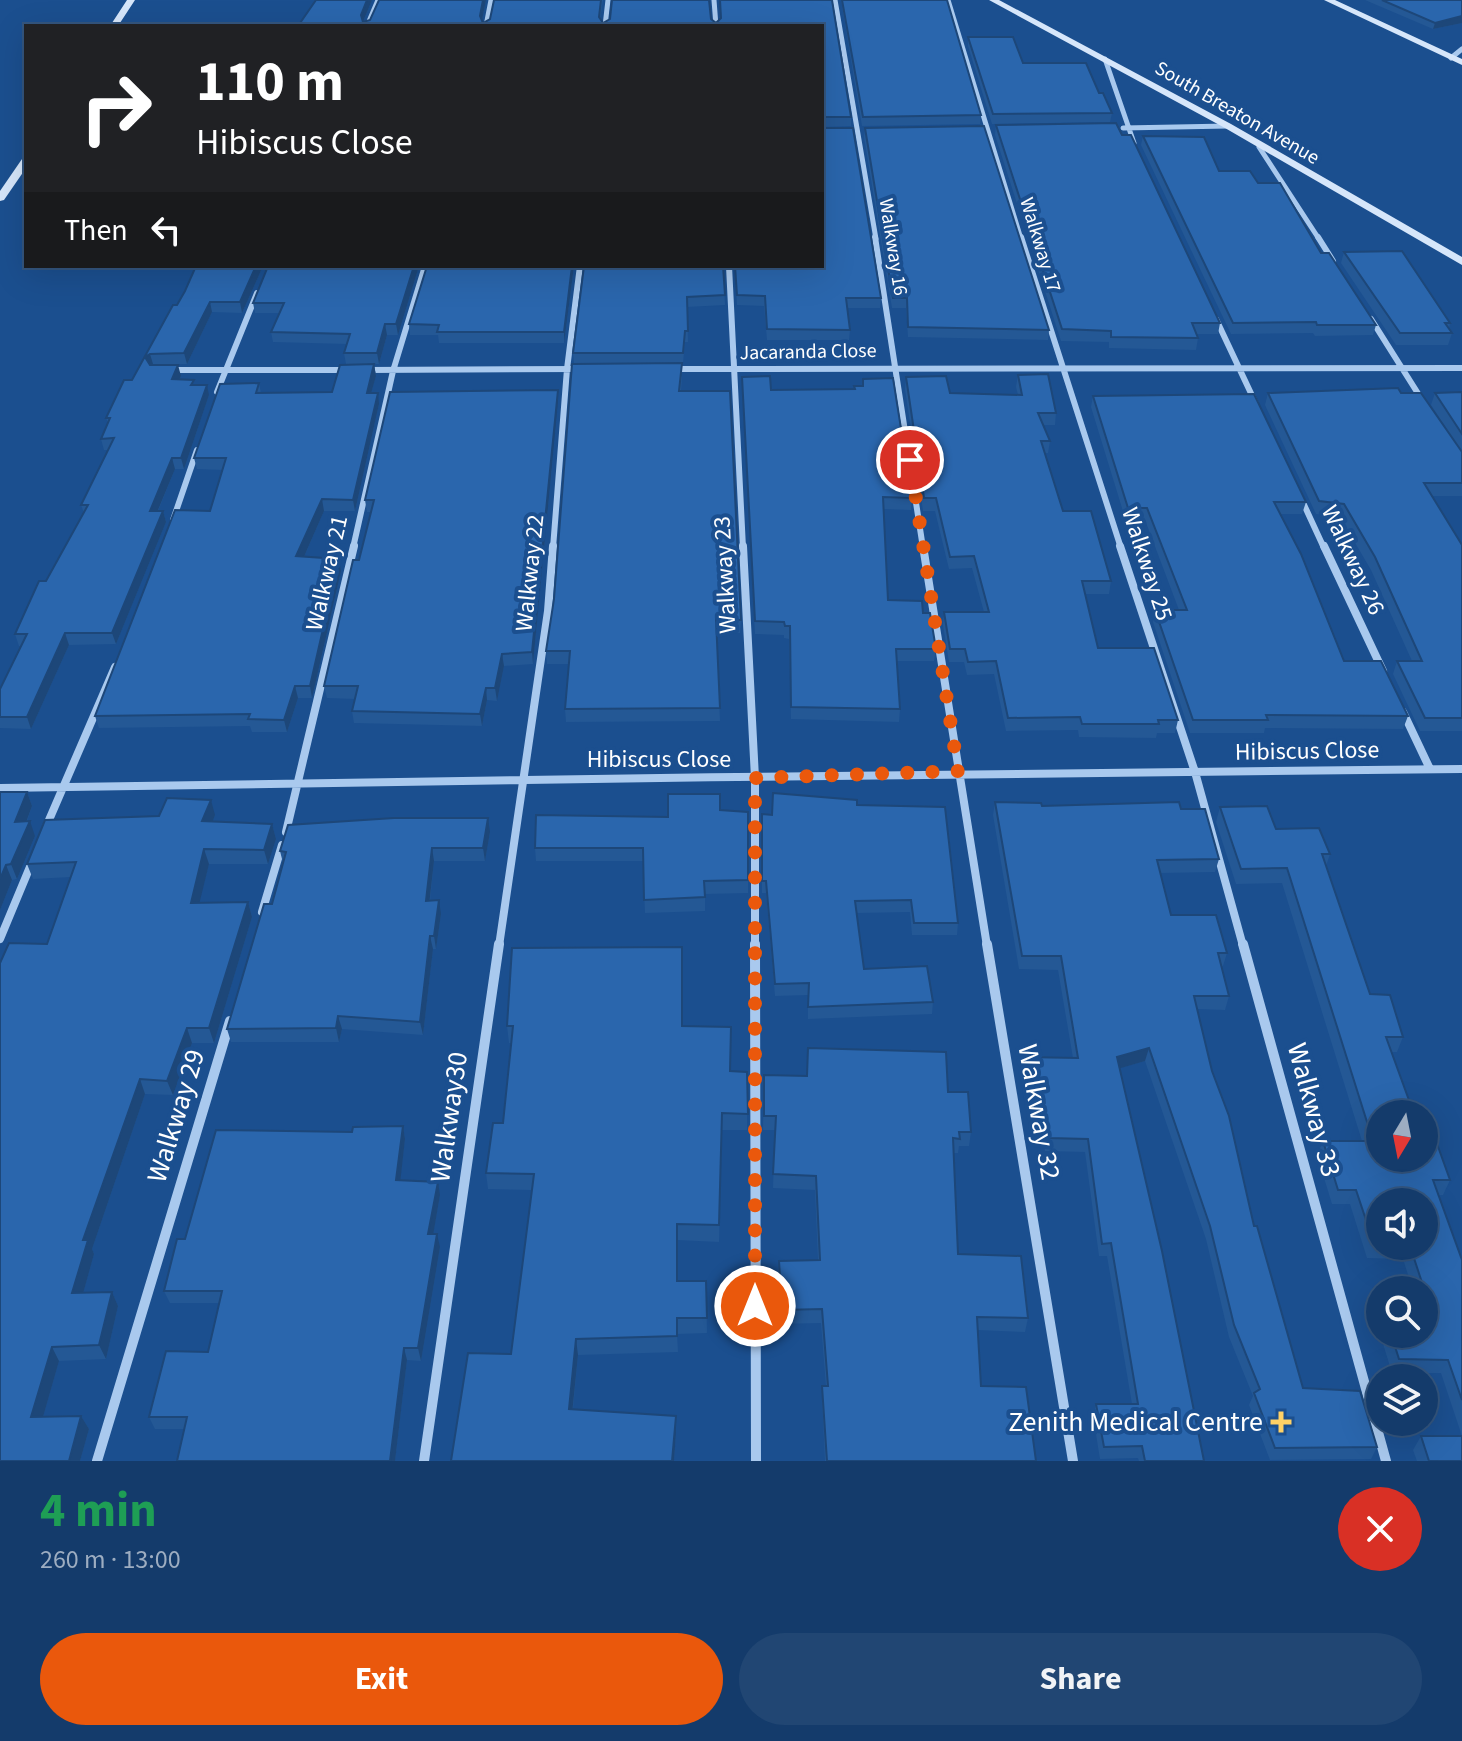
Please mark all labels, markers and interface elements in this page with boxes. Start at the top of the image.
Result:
text: 110 m [196,43,344,122]
street label: South Breaton Avenue [1150,54,1325,172]
icon: right [64,56,168,160]
text: Hibiscus Close [196,117,413,168]
street label: Walkway 17 [1012,194,1068,296]
street label: Walkway 16 [872,196,914,298]
icon: left [144,208,188,252]
text: Then [64,209,128,252]
street label: Jacaranda Close [739,337,877,367]
pin [876,426,944,494]
icon: arrive [888,438,932,482]
street label: Walkway 26 [1312,499,1394,621]
street label: Walkway 25 [1112,503,1182,625]
street label: Walkway 21 [297,512,357,634]
street label: Walkway 22 [506,513,554,633]
street label: Walkway 23 [704,515,746,635]
street label: Hibiscus Close [1235,732,1379,770]
street label: Hibiscus Close [587,742,731,777]
street label: Walkway 33 [1277,1039,1351,1181]
street label: Walkway 32 [1007,1041,1071,1183]
street label: Walkway 29 [137,1045,215,1187]
street label: Walkway30 [420,1049,478,1185]
north arrow [1366,1100,1438,1172]
map controls [1366,1100,1438,1436]
button: sound [1366,1188,1438,1260]
position arrow [713,1264,797,1348]
button: search [1366,1276,1438,1348]
button: layers [1366,1364,1438,1436]
place label: Zenith Medical Centre [1008,1402,1263,1442]
marker: Zenith Medical Centre [1270,1411,1292,1433]
text: 4 min [40,1477,157,1545]
button: close [1338,1487,1422,1571]
text: 260 m · 13:00 [40,1541,181,1578]
button: Exit [40,1633,723,1725]
button: Share [739,1633,1422,1725]

